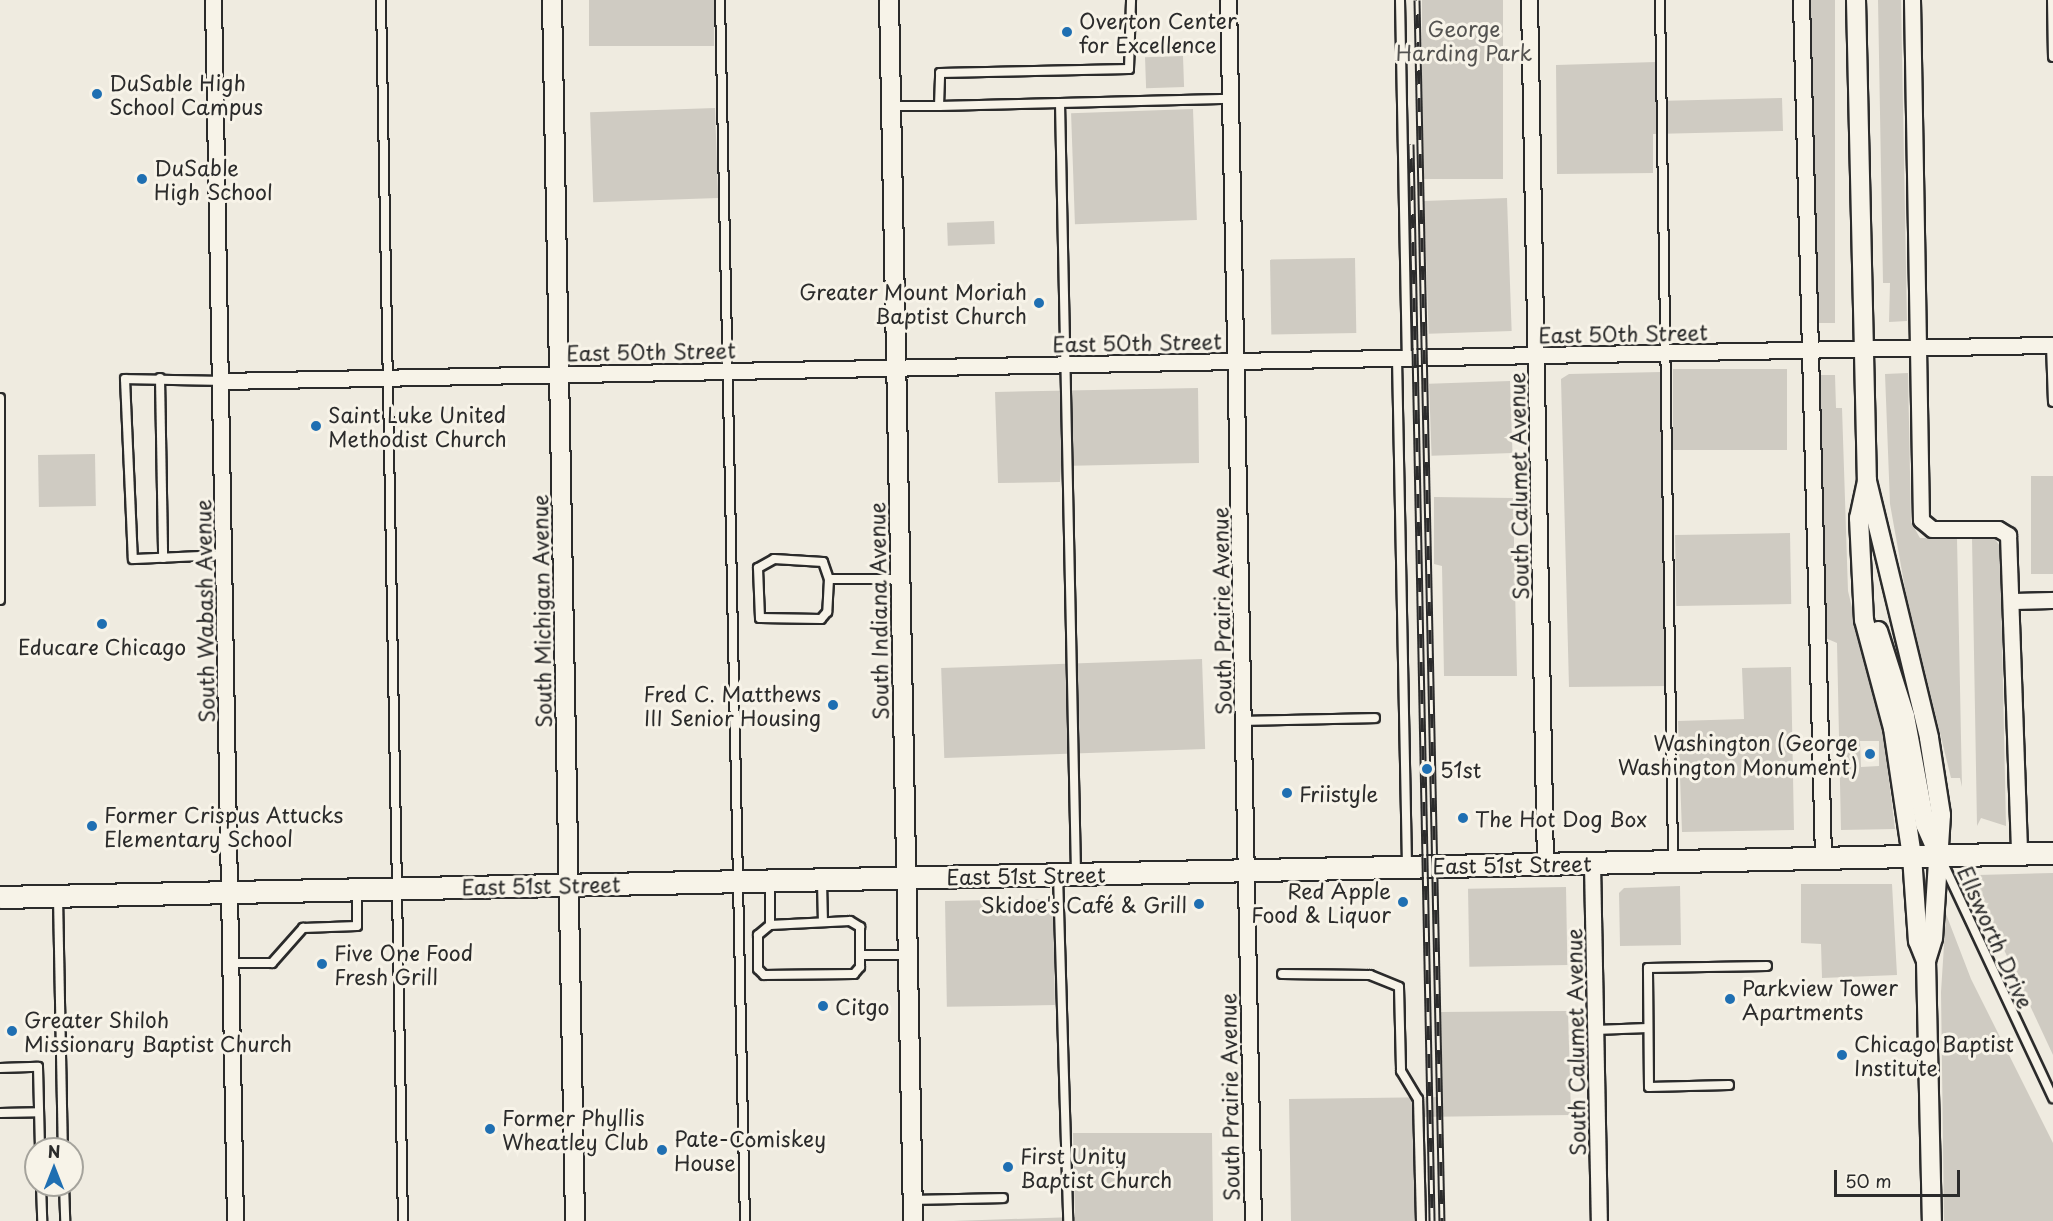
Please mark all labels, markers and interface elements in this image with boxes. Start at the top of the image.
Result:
place label: Overton Center for Excellence [1079,7,1237,57]
park label: George Harding Park [1396,15,1532,65]
marker: Overton Center for Excellence [1060,25,1074,39]
place label: DuSable High School Campus [109,69,264,119]
marker: DuSable High School Campus [90,87,104,101]
place label: DuSable High School [154,154,274,204]
marker: DuSable High School [135,172,149,186]
place label: Greater Mount Moriah Baptist Church [797,278,1027,328]
marker: Greater Mount Moriah Baptist Church [1032,296,1046,310]
street label: East 50th Street [1538,319,1708,347]
street label: East 50th Street [1052,328,1222,356]
street label: East 50th Street [566,337,736,365]
street label: South Calumet Avenue [1503,371,1533,601]
place label: Saint Luke United Methodist Church [328,401,508,451]
marker: Saint Luke United Methodist Church [309,419,323,433]
street label: South Michigan Avenue [526,494,556,728]
street label: South Wabash Avenue [189,498,219,724]
street label: South Indiana Avenue [863,501,893,721]
street label: South Prairie Avenue [1207,505,1235,717]
marker: Educare Chicago [95,617,109,631]
place label: Educare Chicago [17,633,187,659]
place label: Fred C. Matthews III Senior Housing [643,680,821,730]
marker: Fred C. Matthews III Senior Housing [826,698,840,712]
place label: Washington (George Washington Monument) [1618,729,1858,779]
marker: Washington (George Washington Monument) [1863,747,1877,761]
place label: 51st [1440,756,1481,782]
marker: 51st [1418,760,1436,778]
place label: Friistyle [1299,780,1378,806]
marker: Friistyle [1280,786,1294,800]
place label: Former Crispus Attucks Elementary School [104,801,343,851]
place label: The Hot Dog Box [1475,805,1647,831]
marker: The Hot Dog Box [1456,811,1470,825]
marker: Former Crispus Attucks Elementary School [85,819,99,833]
street label: East 51st Street [1431,850,1593,878]
street label: East 51st Street [945,861,1107,889]
street label: Ellsworth Drive [1953,861,2039,1013]
street label: East 51st Street [460,871,622,899]
place label: Red Apple Food & Liquor [1250,877,1391,927]
place label: Skidoe's Café & Grill [980,891,1187,917]
marker: Red Apple Food & Liquor [1396,895,1410,909]
marker: Skidoe's Café & Grill [1192,897,1206,911]
street label: South Calumet Avenue [1560,927,1590,1157]
place label: Five One Food Fresh Grill [334,939,476,989]
marker: Five One Food Fresh Grill [315,957,329,971]
place label: Parkview Tower Apartments [1742,974,1899,1024]
street label: South Prairie Avenue [1215,991,1243,1203]
marker: Parkview Tower Apartments [1723,992,1737,1006]
place label: Citgo [835,993,889,1019]
marker: Citgo [816,999,830,1013]
place label: Greater Shiloh Missionary Baptist Church [24,1006,294,1056]
marker: Greater Shiloh Missionary Baptist Church [5,1024,19,1038]
place label: Chicago Baptist Institute [1854,1030,2016,1080]
marker: Chicago Baptist Institute [1835,1048,1849,1062]
place label: Former Phyllis Wheatley Club [502,1104,650,1154]
marker: Former Phyllis Wheatley Club [483,1122,497,1136]
place label: Pate-Comiskey House [674,1125,826,1175]
north arrow [24,1137,84,1197]
text: N [48,1139,60,1163]
place label: First Unity Baptist Church [1020,1142,1173,1192]
marker: Pate-Comiskey House [655,1143,669,1157]
scale bar [1837,1158,1963,1196]
marker: First Unity Baptist Church [1001,1160,1015,1174]
text: 50 m [1845,1167,1892,1194]

